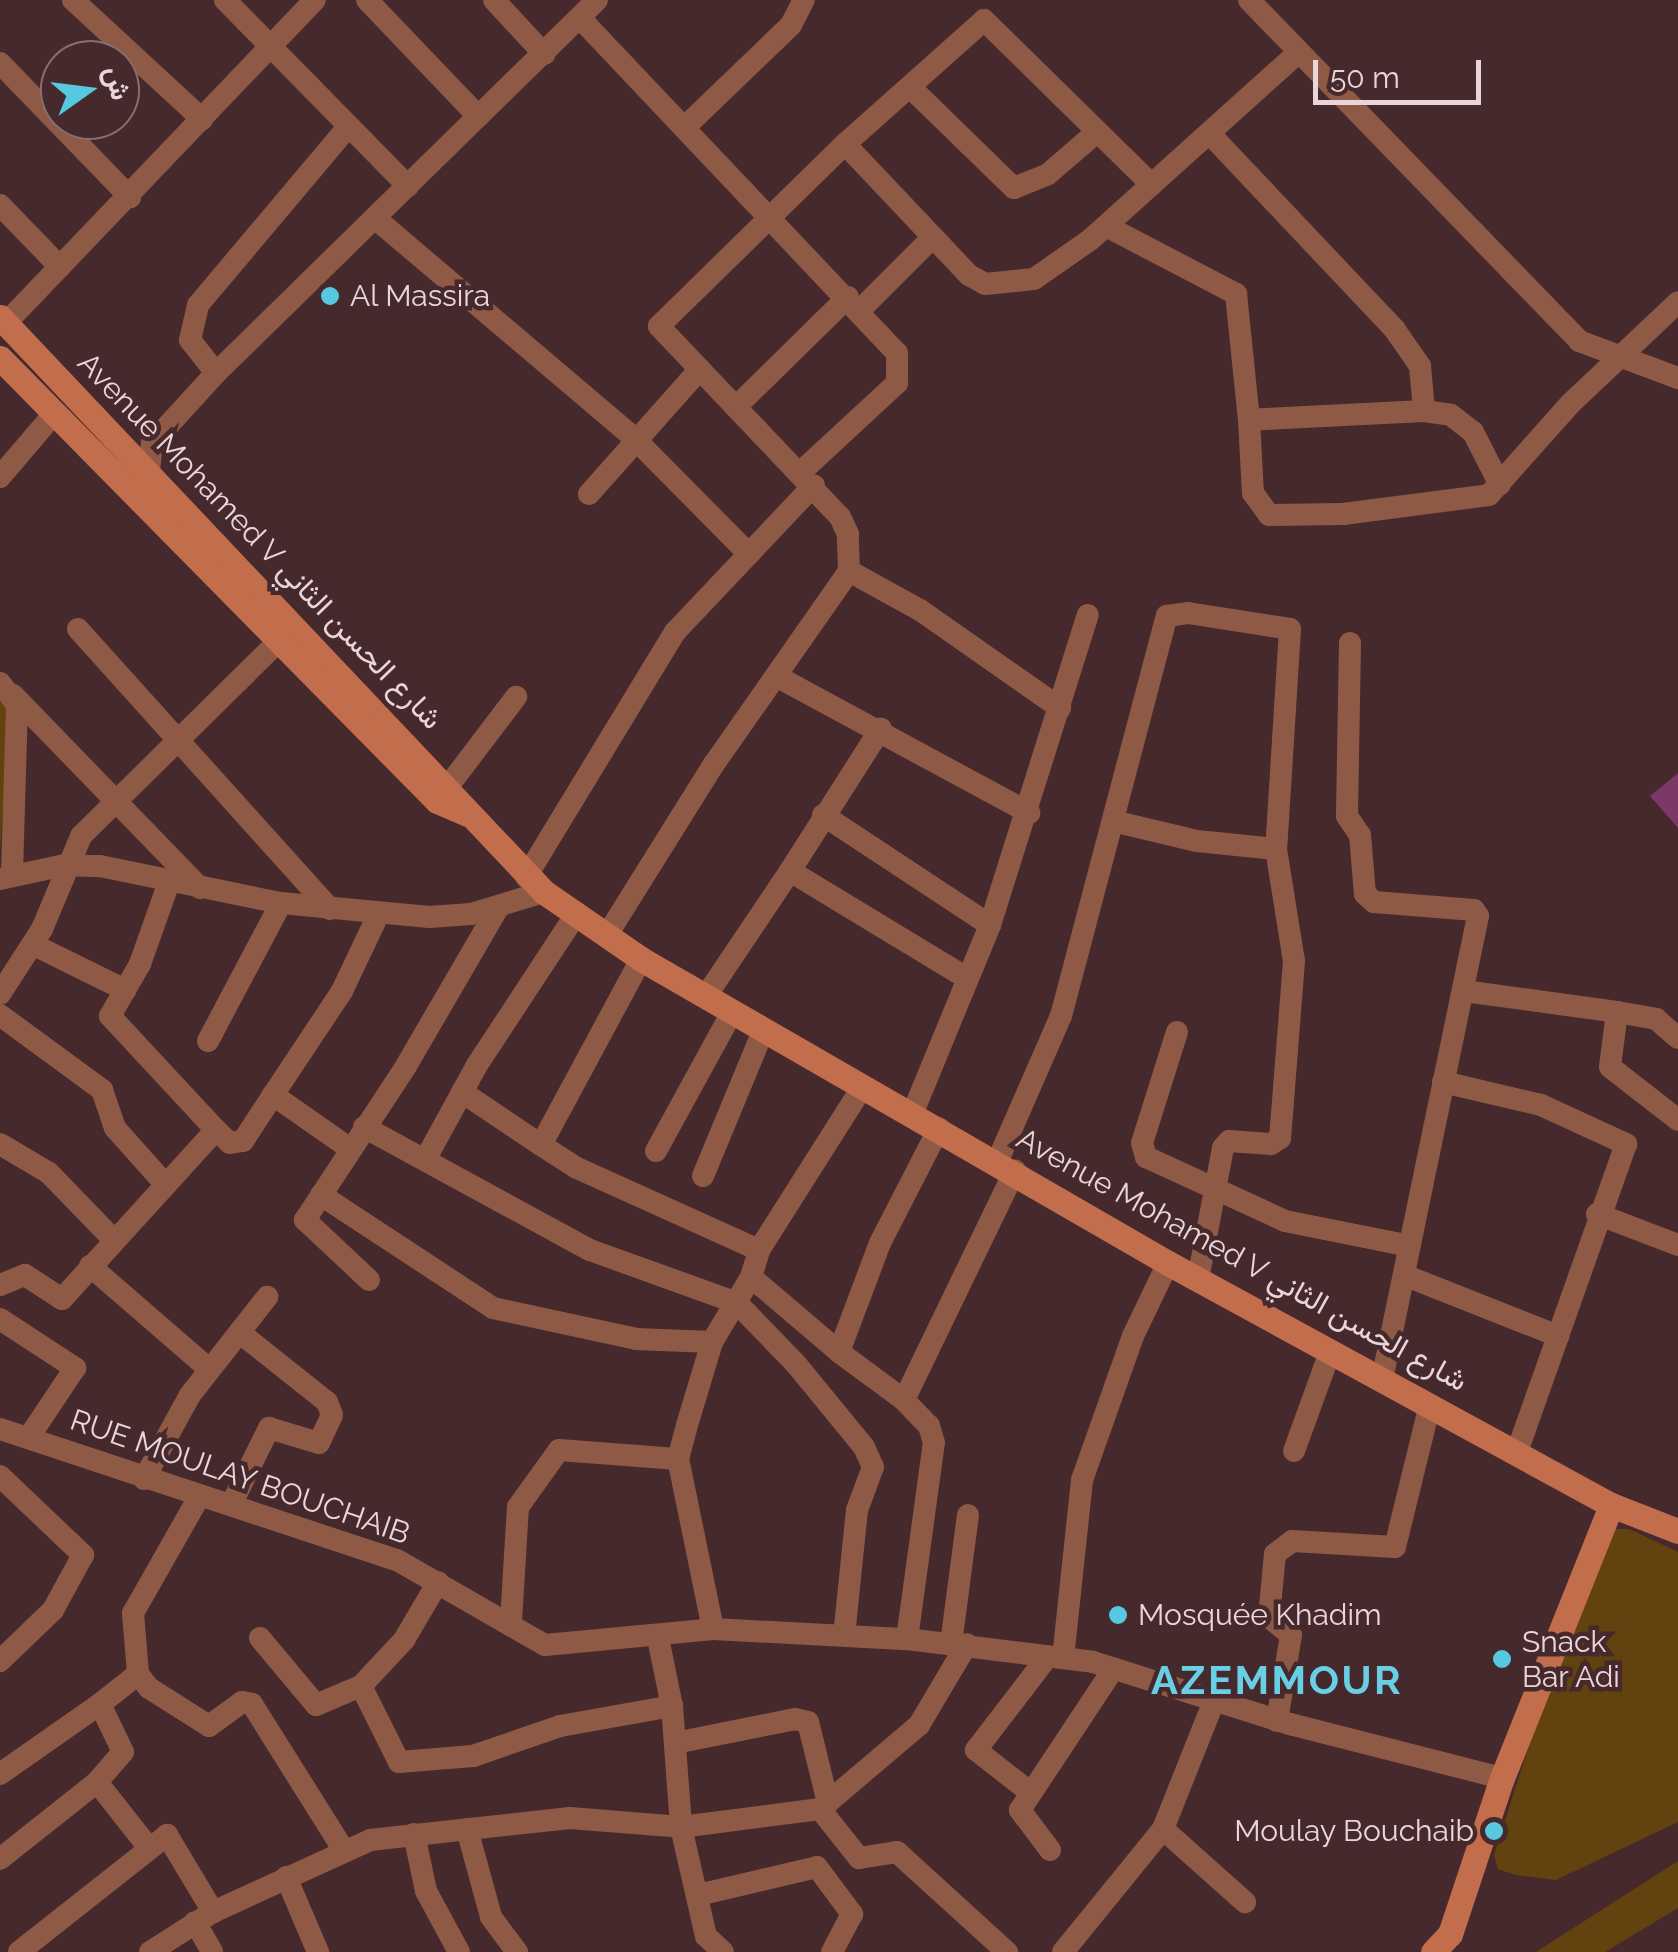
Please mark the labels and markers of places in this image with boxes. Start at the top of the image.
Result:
place label: Al Massira [350,278,491,314]
marker: Al Massira [319,285,341,307]
place label: Mosquée Khadim [1138,1597,1381,1633]
marker: Mosquée Khadim [1107,1604,1129,1626]
place label: Snack Bar Adi [1522,1624,1622,1694]
marker: Snack Bar Adi [1491,1648,1513,1670]
place label: Moulay Bouchaib [1233,1813,1474,1849]
marker: Moulay Bouchaib [1483,1820,1505,1842]

